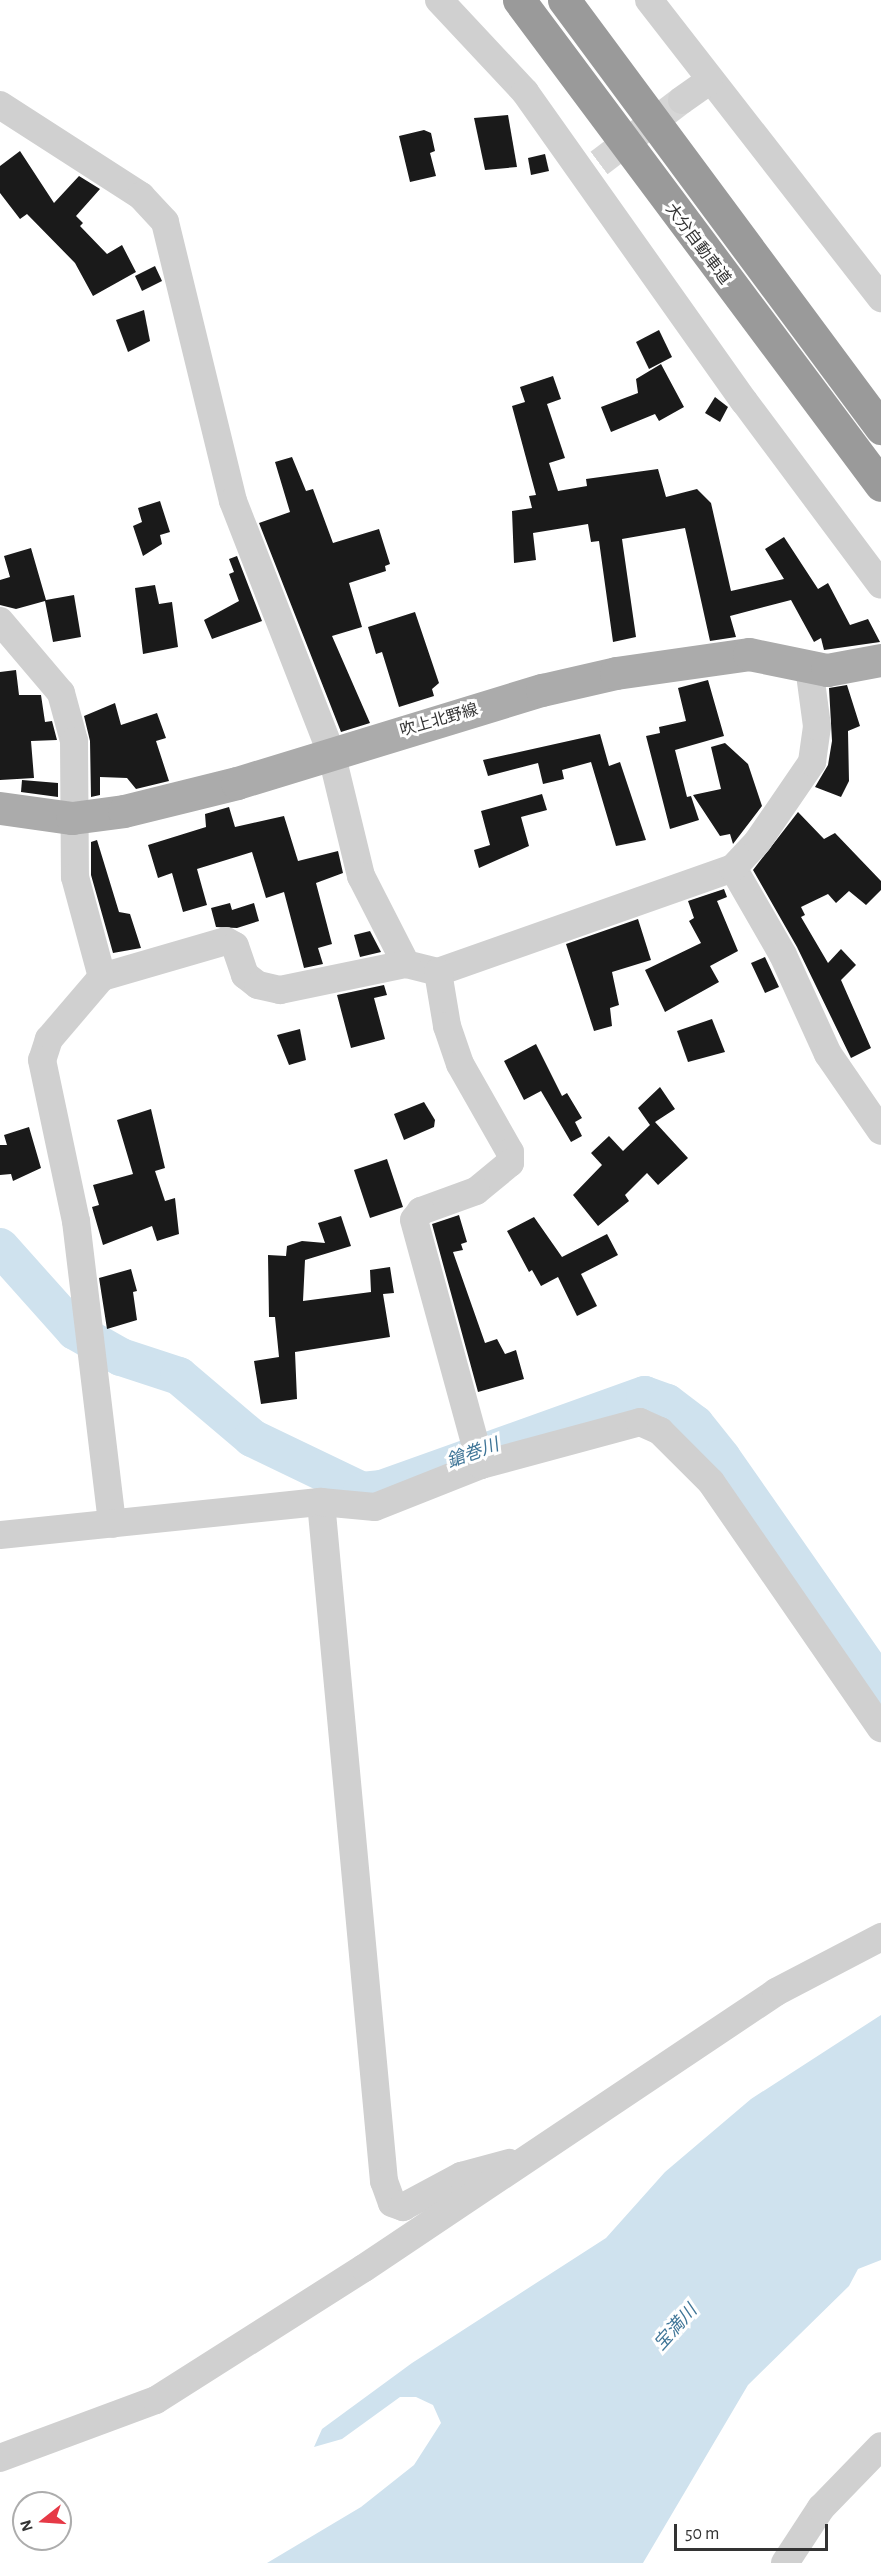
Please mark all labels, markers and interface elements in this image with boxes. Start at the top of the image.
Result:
street label: 大分自動車道 [661,200,735,288]
street label: 吹上北野線 [398,700,480,740]
water label: 鎗巻川 [444,1435,502,1473]
water label: 宝満川 [650,2301,702,2355]
north arrow [12,2491,72,2551]
scale bar [677,2512,832,2550]
text: N [17,2518,36,2533]
text: 50 m [685,2525,719,2543]

